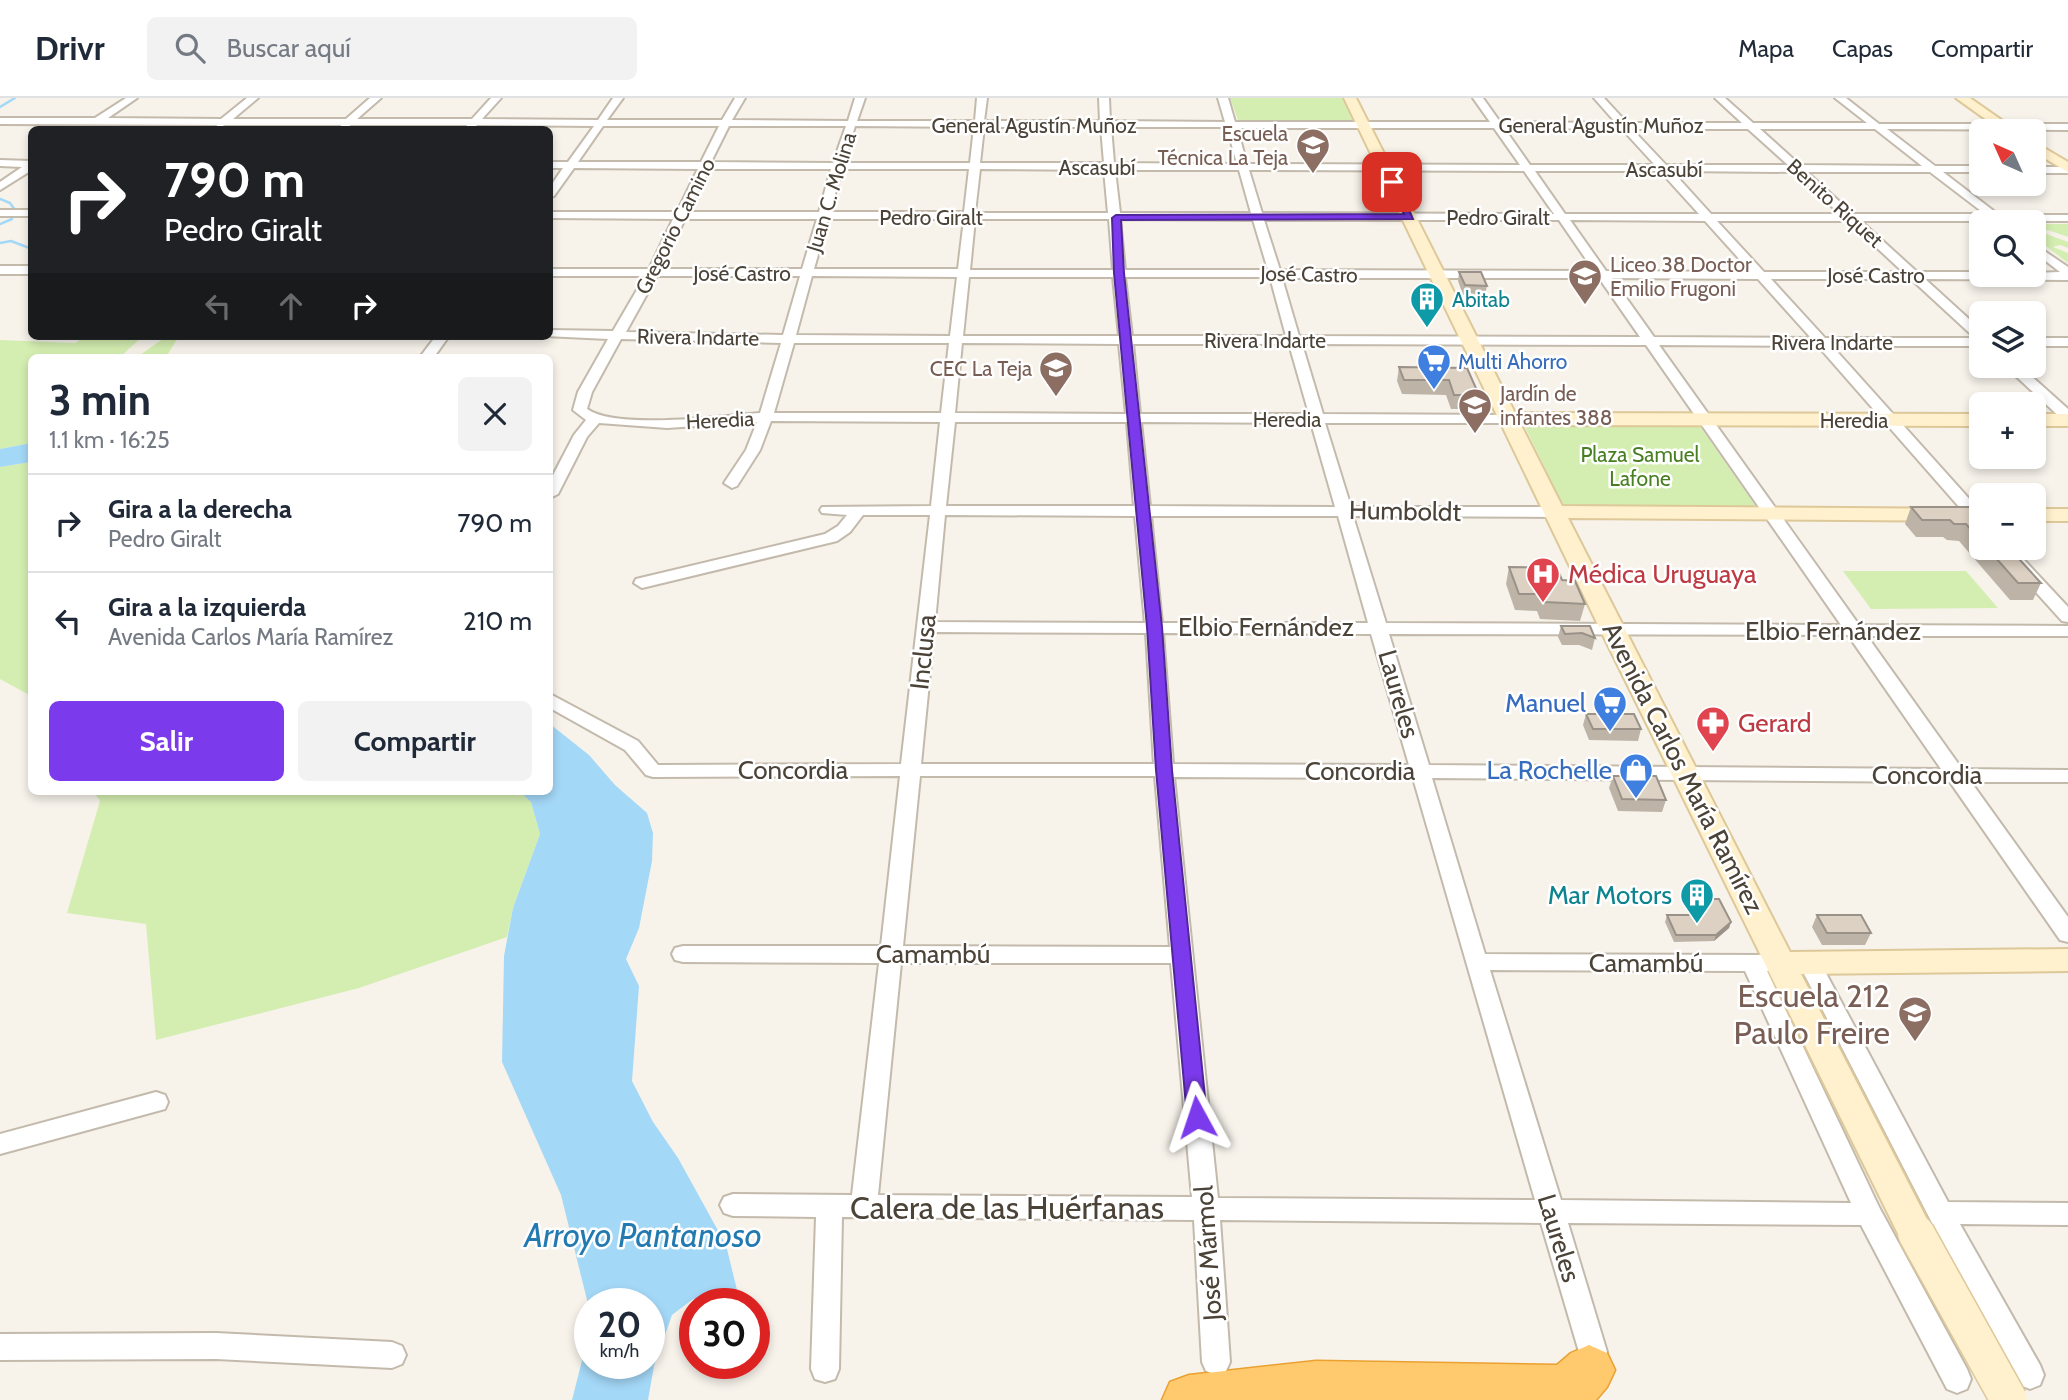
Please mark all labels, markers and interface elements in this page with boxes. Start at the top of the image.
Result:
search box [147,17,637,80]
text: Drivr [35,28,105,68]
icon: search [171,29,209,67]
text: Buscar aquí [227,32,351,64]
text: Mapa [1738,34,1794,63]
text: Capas [1832,34,1893,63]
text: Compartir [1931,34,2033,63]
street label: General Agustín Muñoz [931,113,1137,138]
street label: General Agustín Muñoz [1498,113,1704,138]
north arrow [1969,119,2046,196]
map controls [1969,119,2046,560]
place label: Escuela Técnica La Teja [1158,121,1288,171]
school or university icon: Escuela Técnica La Teja [1294,126,1332,175]
street label: Juan C. Molina [801,129,861,256]
text: 790 m [164,150,305,209]
pin [1362,152,1422,212]
street label: Benito Riquet [1782,153,1888,253]
icon: right [49,154,140,245]
street label: Gregorio Camino [630,154,720,298]
street label: Ascasubí [1058,155,1136,180]
street label: Ascasubí [1625,157,1703,182]
icon: arrive [1373,163,1411,201]
street label: Pedro Giralt [879,205,983,230]
street label: Pedro Giralt [1446,205,1550,230]
text: Pedro Giralt [164,210,322,249]
button: search [1969,210,2046,287]
place label: Liceo 38 Doctor Emilio Frugoni [1610,252,1752,301]
school or university icon: Liceo 38 Doctor Emilio Frugoni [1566,257,1604,306]
street label: José Castro [692,261,791,286]
street label: José Castro [1259,261,1358,287]
street label: José Castro [1826,263,1925,288]
building icon: Abitab [1408,280,1446,329]
icon: left [199,287,237,325]
icon: ahead [272,287,310,325]
icon: right [345,287,383,325]
place label: Abitab [1452,287,1510,312]
button: layers [1969,301,2046,378]
street label: Rivera Indarte [637,323,760,351]
street label: Rivera Indarte [1204,328,1326,353]
street label: Rivera Indarte [1771,330,1893,355]
supermarket icon: Multi Ahorro [1415,342,1453,391]
school or university icon: CEC La Teja [1037,349,1075,398]
place label: Multi Ahorro [1458,349,1567,374]
place label: CEC La Teja [930,356,1032,382]
text: 3 min [49,374,151,426]
button: close [458,377,532,451]
place label: Jardín de infantes 388 [1499,381,1613,430]
school or university icon: Jardín de infantes 388 [1456,386,1494,435]
button: + [1969,392,2046,469]
street label: Heredia [685,406,755,434]
street label: Heredia [1253,407,1321,432]
street label: Heredia [1820,408,1888,433]
text: 1.1 km · 16:25 [49,426,170,454]
park label: Plaza Samuel Lafone [1580,442,1700,491]
button: − [1969,483,2046,560]
text: Gira a la derecha [108,493,292,525]
street label: Humboldt [1349,494,1462,528]
icon: right [49,504,87,542]
text: 790 m [457,507,532,539]
text: Pedro Giralt [108,525,222,553]
hospital icon: Médica Uruguaya [1524,555,1562,604]
place label: Médica Uruguaya [1568,558,1757,590]
text: Gira a la izquierda [108,591,306,623]
icon: left [49,602,87,640]
text: 210 m [463,605,532,637]
street label: Elbio Fernández [1178,611,1354,643]
street label: Inclusa [903,612,943,691]
street label: Elbio Fernández [1745,615,1921,647]
street label: Avenida Carlos María Ramírez [1595,617,1771,919]
text: Avenida Carlos María Ramírez [108,623,393,651]
street label: Laureles [1371,646,1427,742]
supermarket icon: Manuel [1591,684,1629,733]
place label: Manuel [1505,687,1586,719]
button: Salir [49,701,284,781]
button: Compartir [298,701,532,781]
pharmacy icon: Gerard [1694,704,1732,753]
place label: Gerard [1738,707,1811,739]
shop icon: La Rochelle [1617,751,1655,800]
street label: Concordia [738,754,849,786]
place label: La Rochelle [1486,754,1612,786]
street label: Concordia [1305,755,1416,787]
street label: Concordia [1872,759,1983,791]
building icon: Mar Motors [1678,876,1716,925]
place label: Mar Motors [1548,879,1672,911]
street label: Camambú [876,938,990,970]
street label: Camambú [1589,947,1703,979]
place label: Escuela 212 Paulo Freire [1734,976,1890,1052]
school or university icon: Escuela 212 Paulo Freire [1896,994,1934,1043]
position arrow [1160,1080,1234,1154]
street label: José Mármol [1187,1184,1229,1323]
street label: Calera de las Huérfanas [850,1188,1164,1227]
street label: Laureles [1530,1190,1588,1286]
water label: Arroyo Pantanoso [522,1215,762,1255]
speed limit sign: 30 [679,1288,770,1379]
text: 20 [598,1303,641,1346]
text: km/h [600,1340,639,1362]

